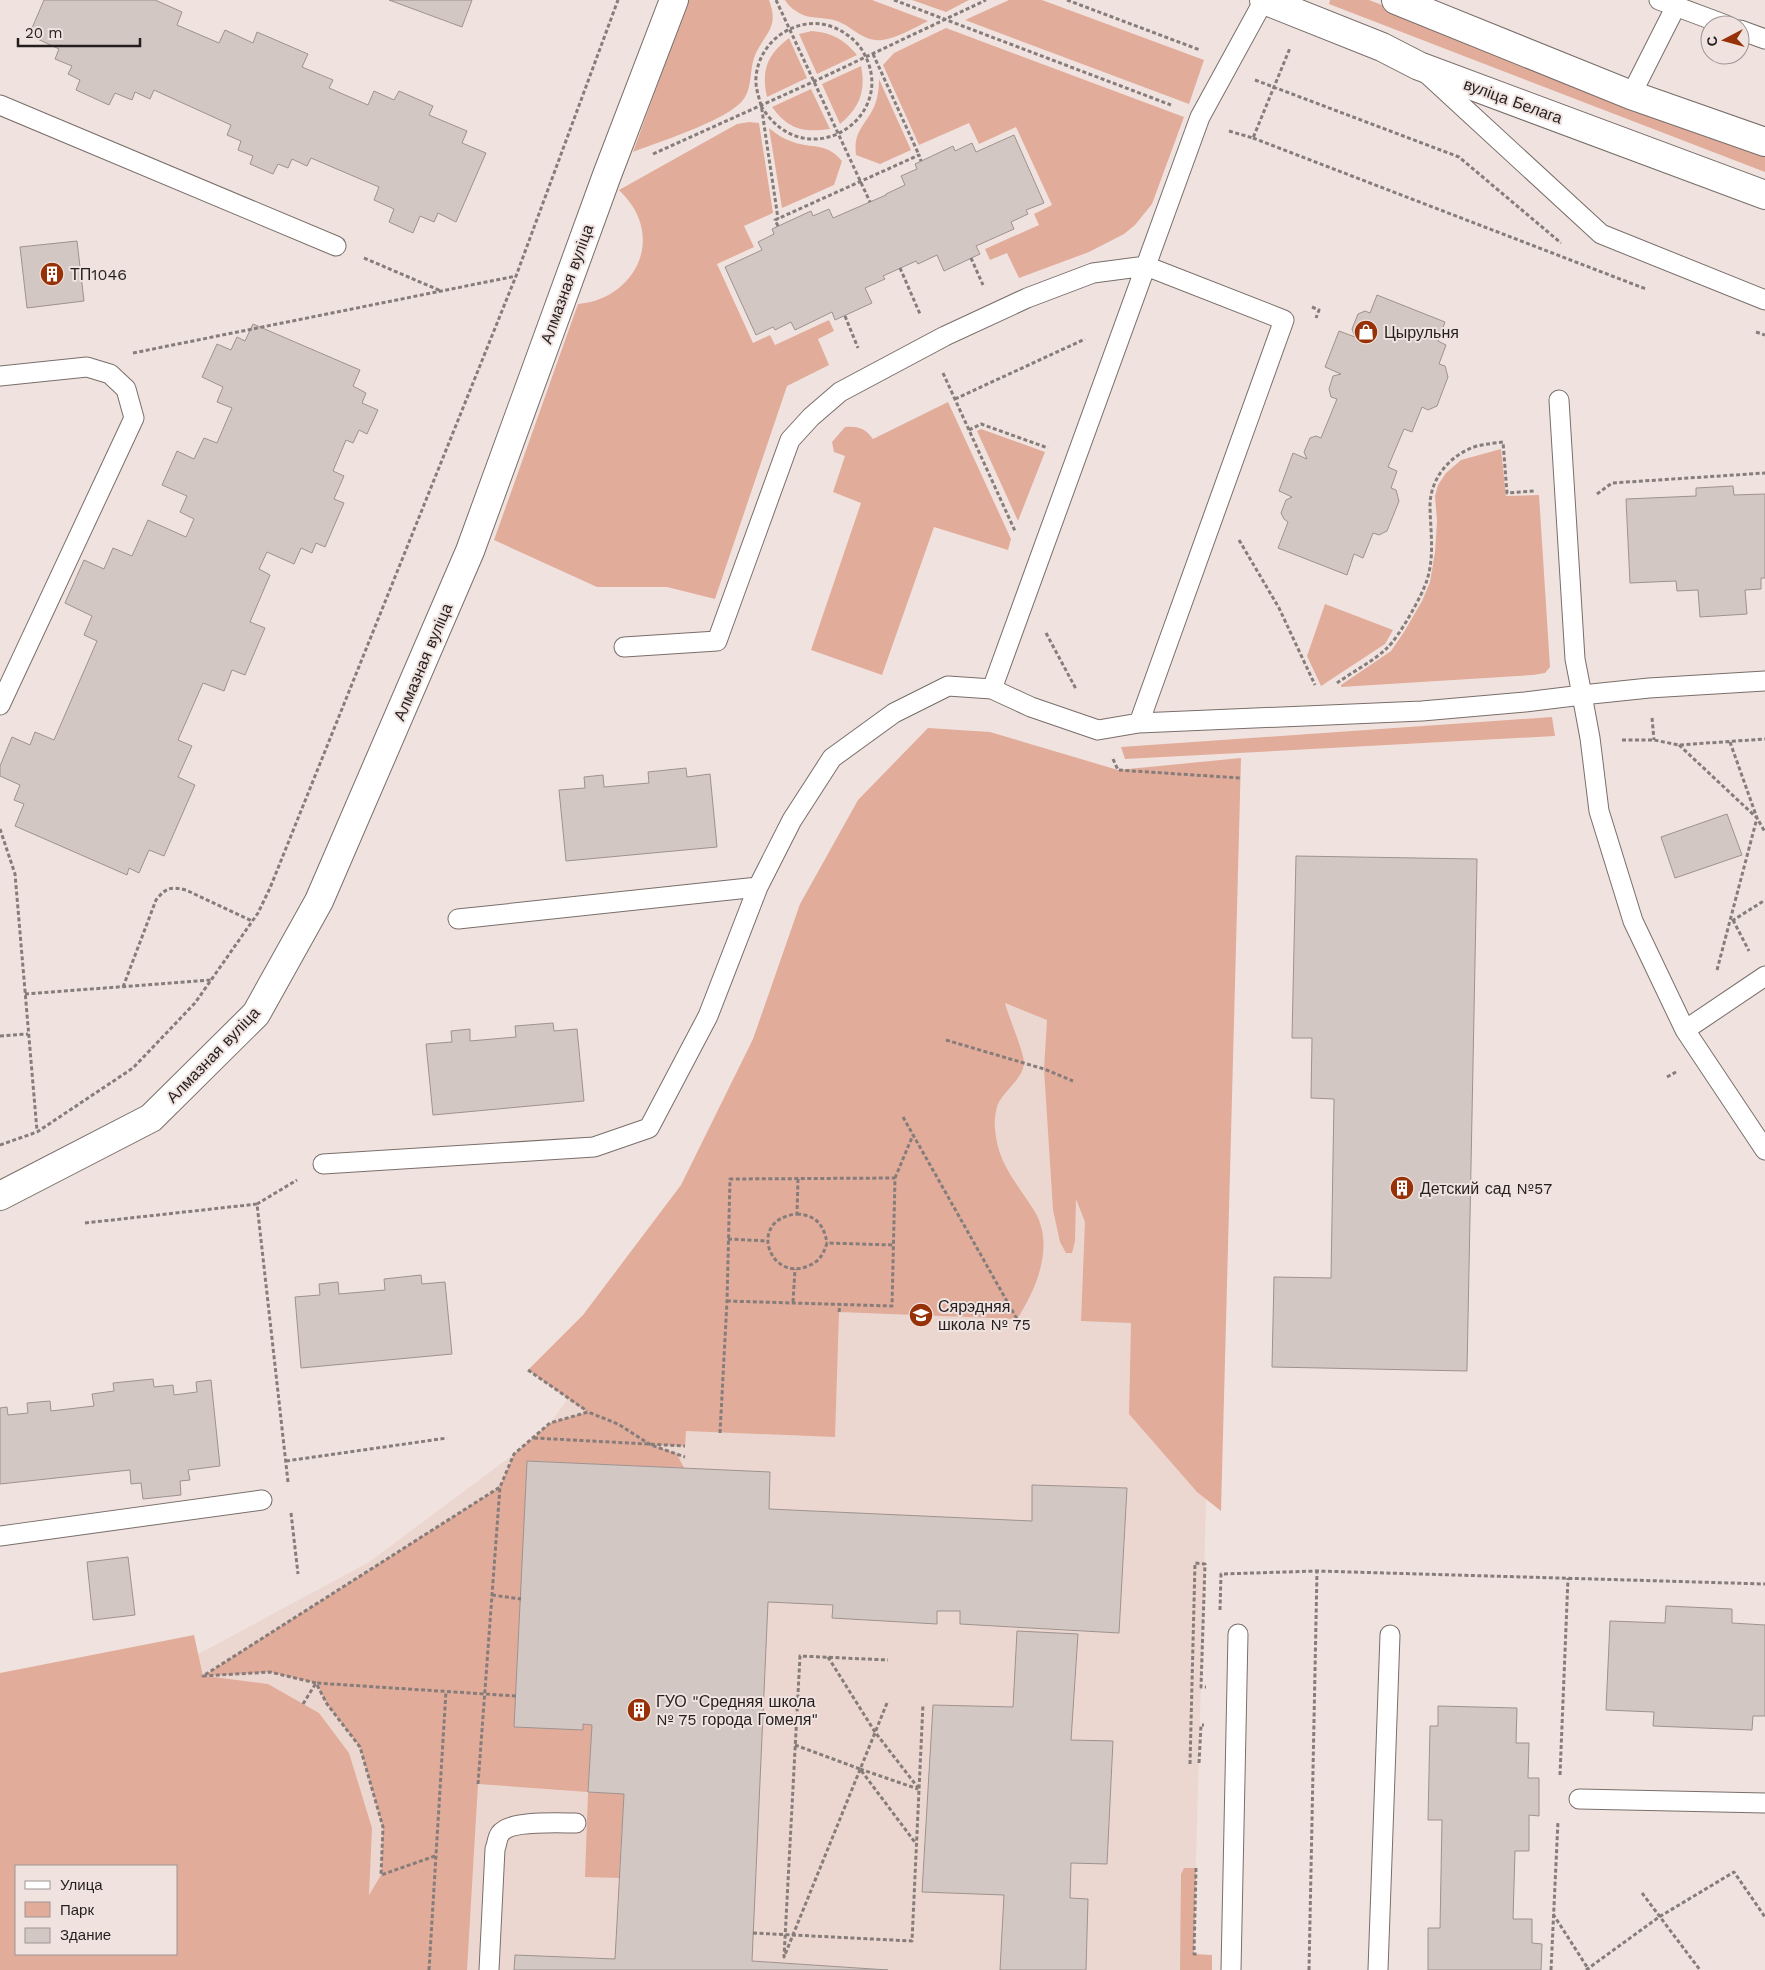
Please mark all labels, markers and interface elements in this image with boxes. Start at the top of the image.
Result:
scale bar [18,15,140,47]
north arrow [1700,15,1750,65]
text: 20 m [25,24,63,42]
text: С [1704,35,1721,47]
street label: вуліца Белага [1461,74,1565,128]
street label: Алмазная вуліца [537,222,597,346]
building icon: ТП1046 [39,261,65,287]
place label: ТП1046 [70,265,127,284]
shop icon: Цырульня [1353,319,1379,345]
place label: Цырульня [1384,323,1459,342]
street label: Алмазная вуліца [390,600,456,724]
street label: Алмазная вуліца [163,1003,264,1107]
building icon: Детский сад №57 [1389,1175,1415,1201]
place label: Детский сад №57 [1420,1179,1552,1198]
place label: Сярэдняя школа № 75 [938,1297,1031,1334]
school or university icon: Сярэдняя школа № 75 [908,1302,934,1328]
place label: ГУО "Средняя школа № 75 города Гомеля" [656,1692,818,1729]
building icon: ГУО "Средняя школа № 75 города Гомеля" [626,1697,652,1723]
legend [15,1865,178,1955]
text: Улица [60,1876,103,1894]
text: Парк [60,1901,94,1919]
text: Здание [60,1926,111,1944]

